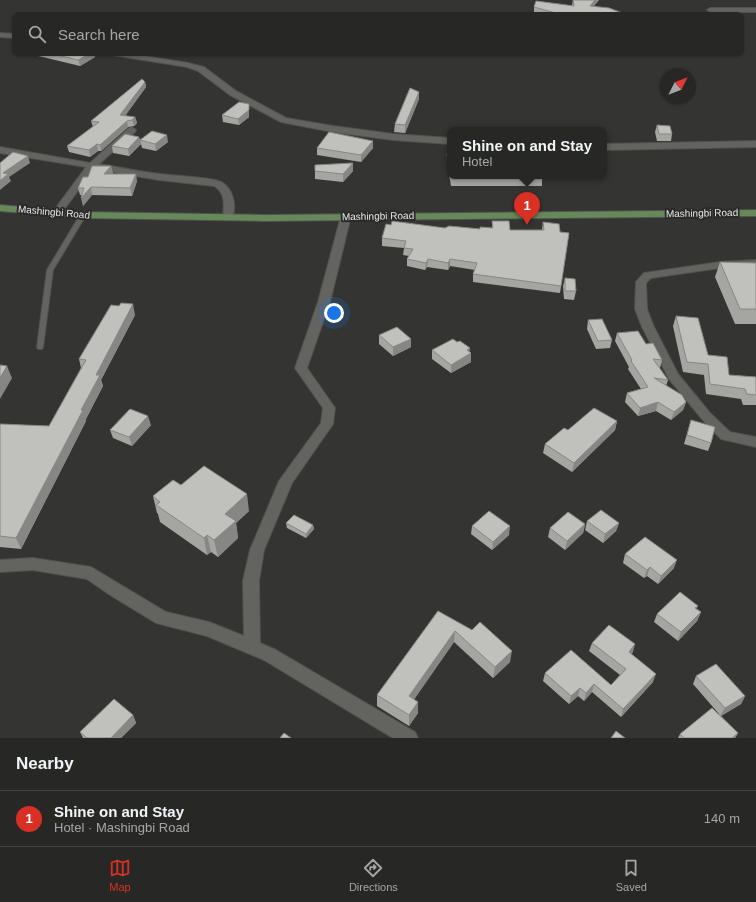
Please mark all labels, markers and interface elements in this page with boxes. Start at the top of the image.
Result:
search box [12,12,744,56]
icon: search [26,23,48,45]
text: Search here [58,26,140,43]
north arrow [660,68,696,104]
popup [447,127,607,179]
text: Shine on and Stay [462,137,592,154]
text: Hotel [462,154,492,169]
pin: 1 [514,192,540,225]
street label: Mashingbi Road [18,203,90,221]
street label: Mashingbi Road [666,207,738,219]
street label: Mashingbi Road [342,210,414,222]
your location [324,303,344,323]
text: Nearby [16,754,74,773]
text: Shine on and Stay [54,803,184,820]
text: 1 [25,811,33,826]
text: 140 m [704,811,740,826]
text: Hotel · Mashingbi Road [54,820,190,835]
tab: Map [109,857,131,893]
tab: Directions [349,857,398,893]
tab: Saved [616,857,647,893]

